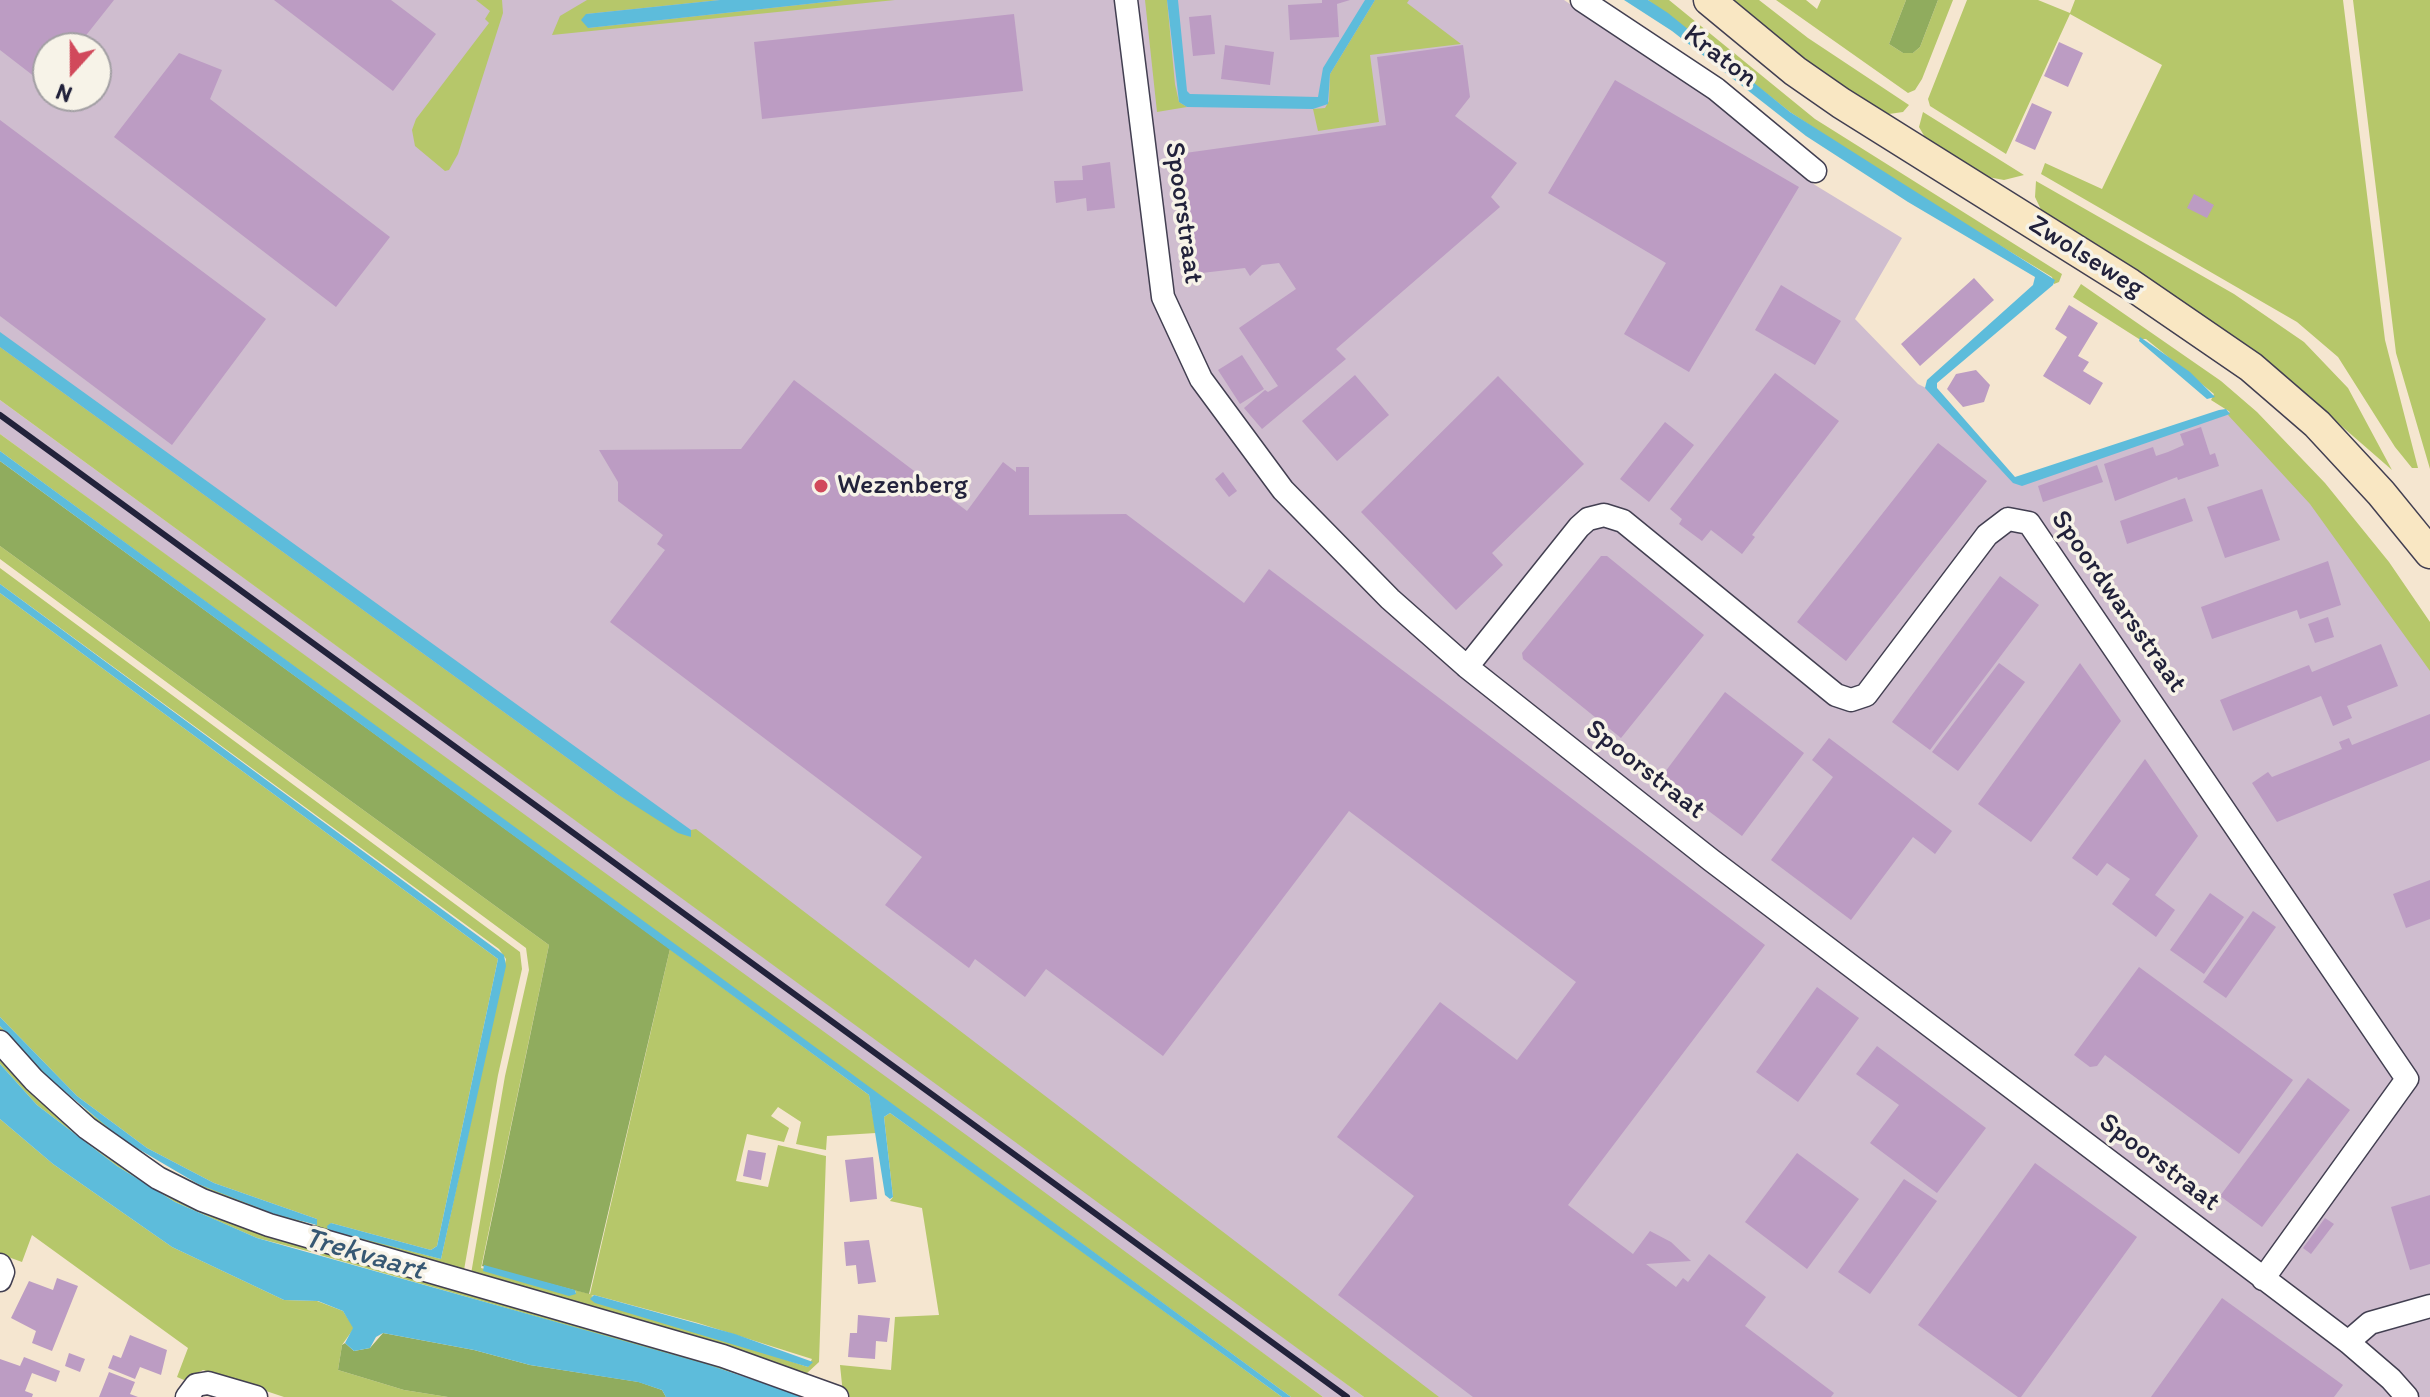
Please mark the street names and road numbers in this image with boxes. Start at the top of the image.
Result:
street label: Kraton [1676,18,1764,96]
street label: Spoorstraat [1156,140,1210,286]
street label: Zwolseweg [2022,208,2150,306]
street label: Spoordwarsstraat [2043,504,2193,700]
street label: Spoorstraat [1578,713,1712,827]
street label: Spoorstraat [2092,1107,2226,1219]

